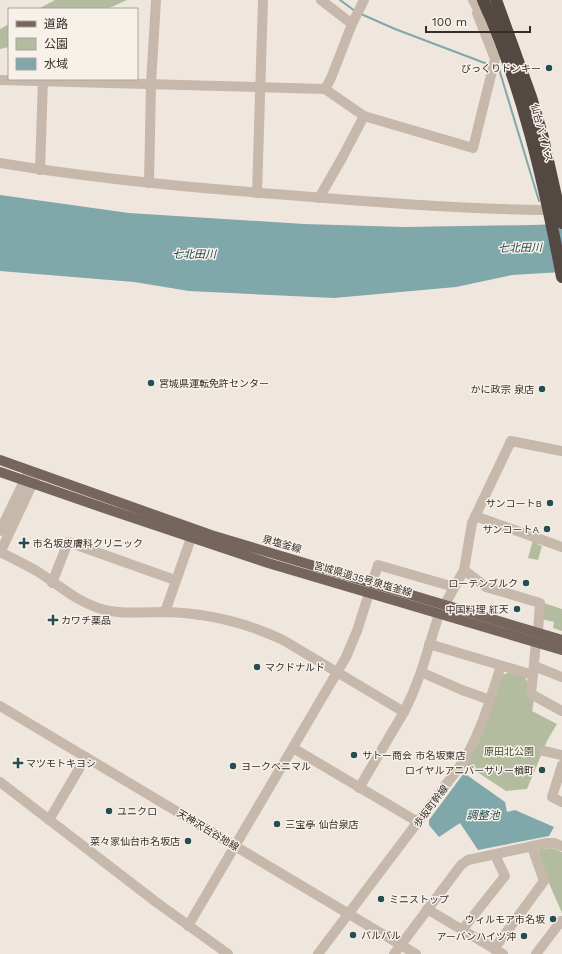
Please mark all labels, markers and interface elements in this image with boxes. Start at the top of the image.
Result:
legend [8,8,138,80]
scale bar [426,8,530,34]
text: 100 m [432,15,467,29]
text: 道路 [44,17,68,31]
text: 公園 [44,37,68,51]
text: 水域 [44,57,68,71]
place label: びっくりドンキー [461,63,541,74]
marker: びっくりドンキー [544,63,554,73]
street label: 仙台バイパス [529,103,555,163]
water label: 七北田川 [498,241,543,255]
water label: 七北田川 [172,248,217,261]
marker: 宮城県運転免許センター [146,378,156,388]
place label: 宮城県運転免許センター [159,378,269,389]
place label: かに政宗 泉店 [471,384,534,395]
marker: かに政宗 泉店 [537,384,547,394]
place label: サンコートB [485,498,542,509]
marker: サンコートB [545,498,555,508]
place label: サンコートA [482,524,539,535]
marker: サンコートA [542,524,552,534]
street label: 泉塩釜線 [261,533,303,555]
marker: 市名坂皮膚科クリニック [18,537,30,549]
place label: 市名坂皮膚科クリニック [33,538,143,549]
street label: 宮城県道35号泉塩釜線 [313,560,413,598]
place label: ローテンブルク [448,578,518,589]
marker: ローテンブルク [521,578,531,588]
place label: 中国料理 紅天 [446,604,509,615]
marker: 中国料理 紅天 [512,604,522,614]
marker: カワチ薬品 [48,615,58,625]
place label: カワチ薬品 [61,615,111,626]
marker: マクドナルド [252,662,262,672]
place label: マクドナルド [265,662,325,673]
park label: 原田北公園 [484,746,534,757]
marker: サトー商会 市名坂東店 [349,750,359,760]
place label: サトー商会 市名坂東店 [362,750,465,761]
marker: マツモトキヨシ [13,758,23,768]
place label: マツモトキヨシ [26,758,96,769]
marker: ヨークベニマル [228,761,238,771]
place label: ヨークベニマル [241,761,311,772]
place label: ロイヤルアニバーサリー楢町 [405,765,534,776]
marker: ロイヤルアニバーサリー楢町 [537,765,547,775]
street label: 歩坂町幹線 [412,783,450,829]
marker: ユニクロ [104,806,114,816]
place label: ユニクロ [117,806,157,817]
street label: 天神沢台谷地線 [175,807,241,853]
water label: 調整池 [467,809,500,822]
marker: 三宝亭 仙台泉店 [272,819,282,829]
place label: 三宝亭 仙台泉店 [285,819,358,830]
place label: 菜々家仙台市名坂店 [90,836,180,847]
marker: 菜々家仙台市名坂店 [183,836,193,846]
marker: ミニストップ [376,894,386,904]
place label: ミニストップ [389,894,449,905]
place label: ウィルモア市名坂 [465,914,545,925]
marker: ウィルモア市名坂 [548,914,558,924]
marker: パルパル [348,930,358,940]
place label: パルパル [361,930,401,941]
place label: アーバンハイツ沖 [436,931,516,942]
marker: アーバンハイツ沖 [519,931,529,941]

